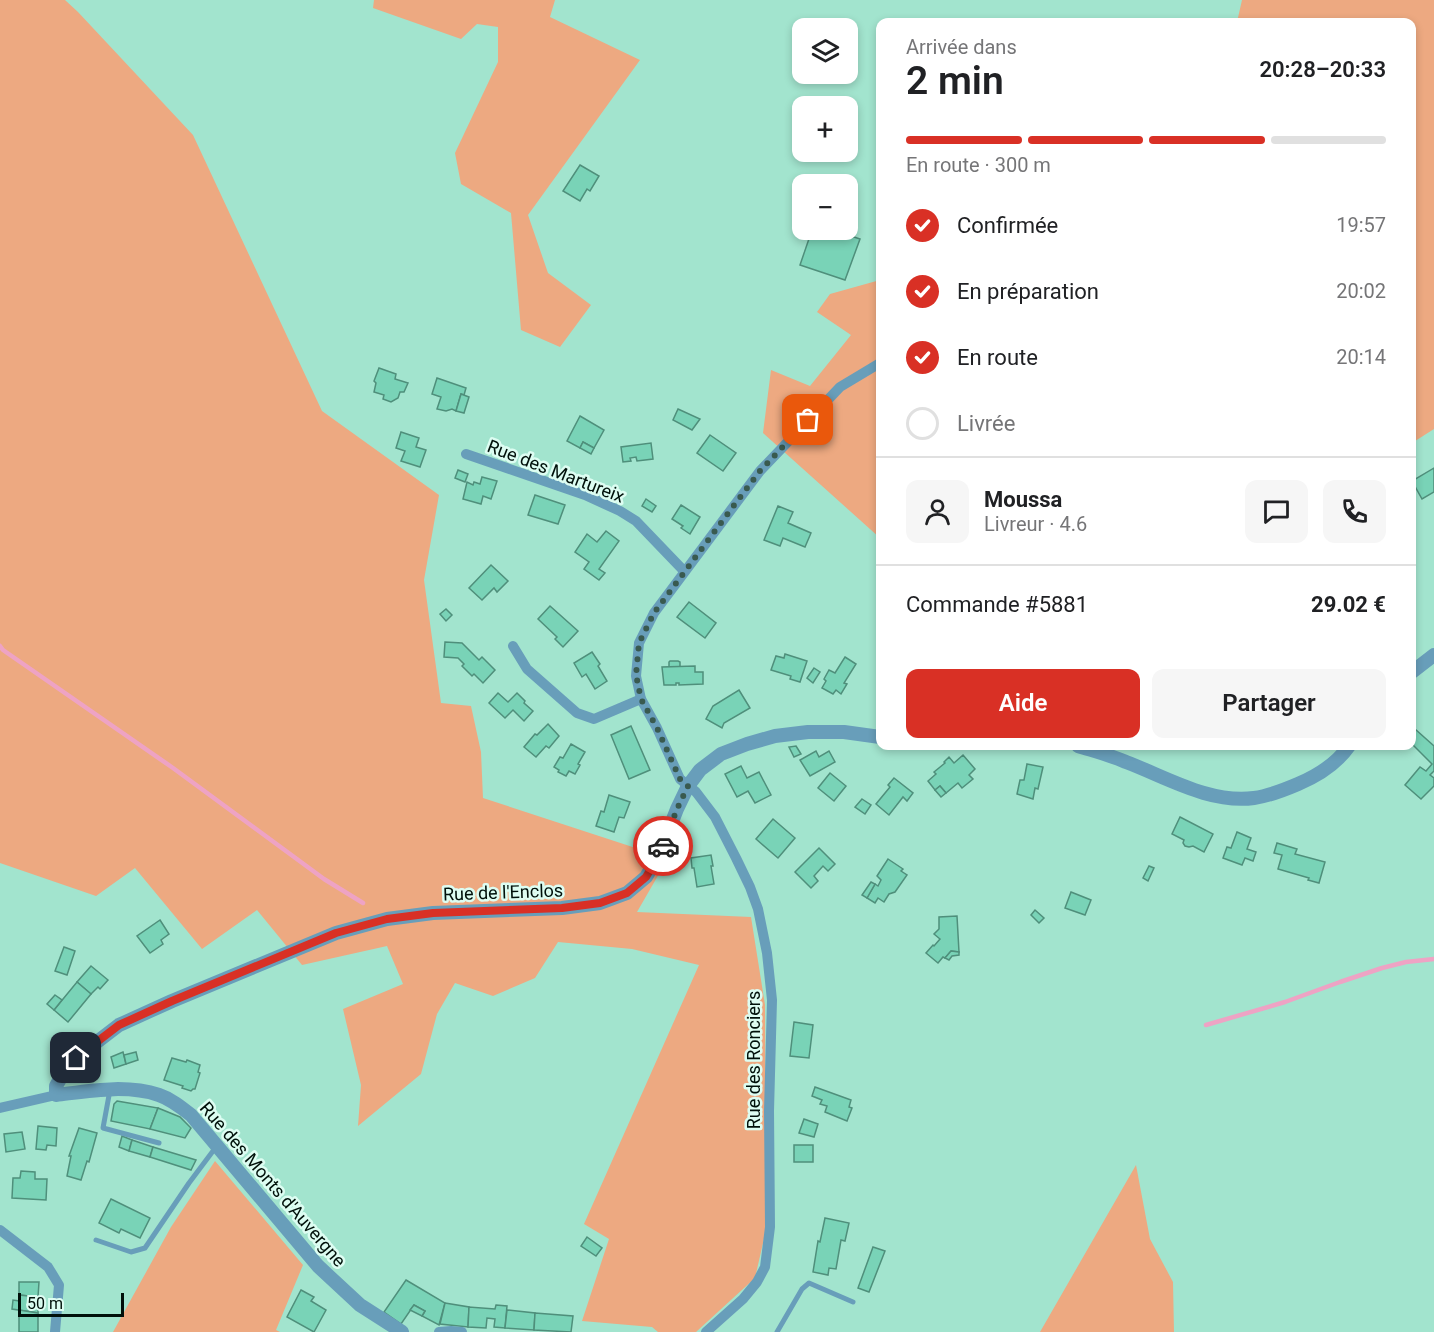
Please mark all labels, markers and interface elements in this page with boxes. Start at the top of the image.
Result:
map controls [792,18,858,240]
button: layers [792,18,858,84]
text: Arrivée dans [906,35,1017,59]
text: 20:28–20:33 [1259,57,1386,82]
text: 2 min [906,58,1004,104]
button: + [792,96,858,162]
text: En route · 300 m [906,153,1051,177]
button: − [792,174,858,240]
icon: check [906,209,939,242]
text: Confirmée [957,213,1058,238]
text: 19:57 [1336,213,1386,237]
icon: check [906,275,939,308]
text: En préparation [957,279,1099,304]
text: 20:02 [1336,279,1386,303]
icon: check [906,341,939,374]
text: En route [957,345,1038,370]
text: 20:14 [1336,345,1386,369]
pin [782,394,833,445]
icon: bag [791,403,824,436]
text: Livrée [957,411,1015,436]
street label: Rue des Martureix [484,435,628,507]
button: person [906,480,969,543]
button: chat [1245,480,1308,543]
button: phone [1323,480,1386,543]
text: Moussa [984,487,1062,512]
text: Livreur · 4.6 [984,512,1087,536]
text: Commande #5881 [906,592,1088,617]
text: 29.02 € [1311,592,1386,617]
button: Aide [906,669,1140,738]
button: Partager [1152,669,1386,738]
courier [633,816,693,876]
icon: car [647,830,680,863]
street label: Rue de l'Enclos [443,879,563,905]
street label: Rue des Ronciers [743,991,764,1129]
pin [50,1032,101,1083]
icon: home [59,1041,92,1074]
street label: Rue des Monts d'Auvergne [196,1097,350,1271]
scale bar [18,1290,124,1318]
text: 50 m [27,1294,63,1313]

